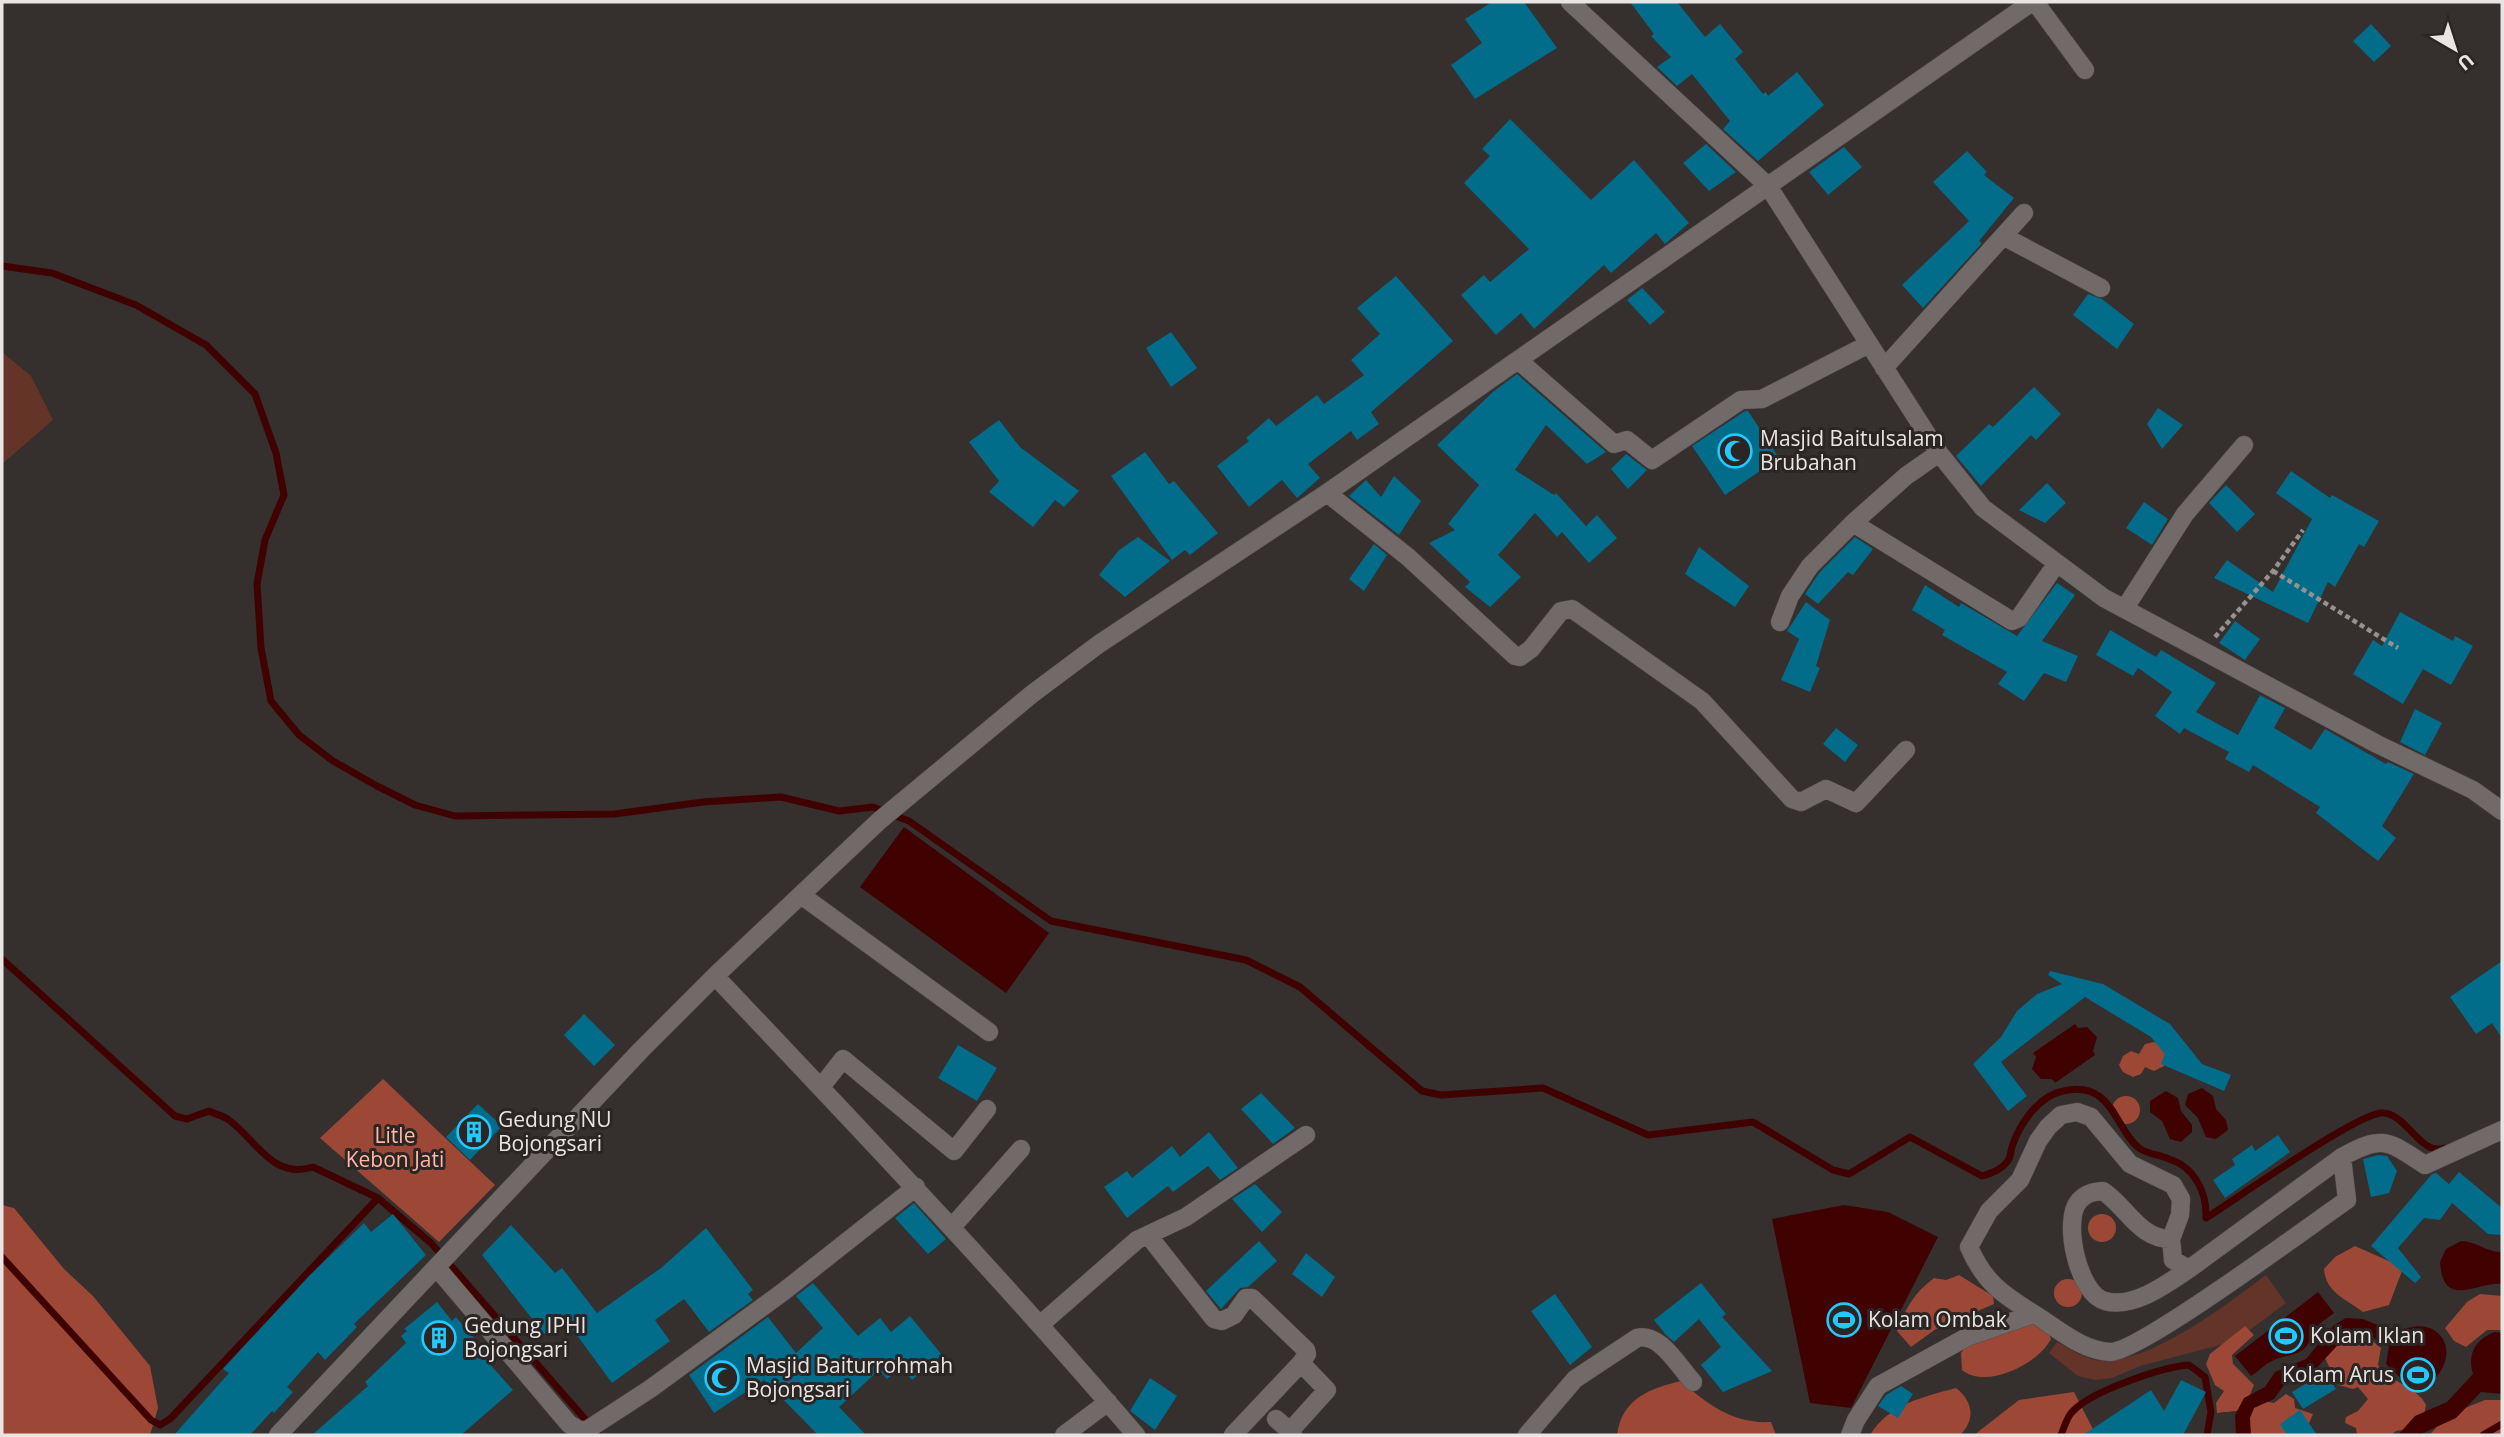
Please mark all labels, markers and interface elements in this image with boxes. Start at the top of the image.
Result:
north arrow [2420,14,2490,84]
text: U [2452,48,2479,77]
place label: Masjid Baitulsalam Brubahan [1760,424,1944,476]
mosque icon: Masjid Baitulsalam Brubahan [1716,432,1754,470]
place label: Gedung NU Bojongsari [498,1105,612,1157]
building icon: Gedung NU Bojongsari [455,1113,493,1151]
park label: Litle Kebon Jati [346,1121,444,1173]
sports icon: Kolam Ombak [1825,1301,1863,1339]
place label: Kolam Ombak [1868,1305,2007,1333]
place label: Gedung IPHI Bojongsari [464,1311,586,1363]
sports icon: Kolam Iklan [2267,1317,2305,1355]
building icon: Gedung IPHI Bojongsari [420,1319,458,1357]
place label: Kolam Iklan [2310,1321,2424,1349]
place label: Masjid Baiturrohmah Bojongsari [746,1351,953,1403]
sports icon: Kolam Arus [2399,1356,2437,1394]
mosque icon: Masjid Baiturrohmah Bojongsari [703,1359,741,1397]
place label: Kolam Arus [2282,1360,2394,1388]

